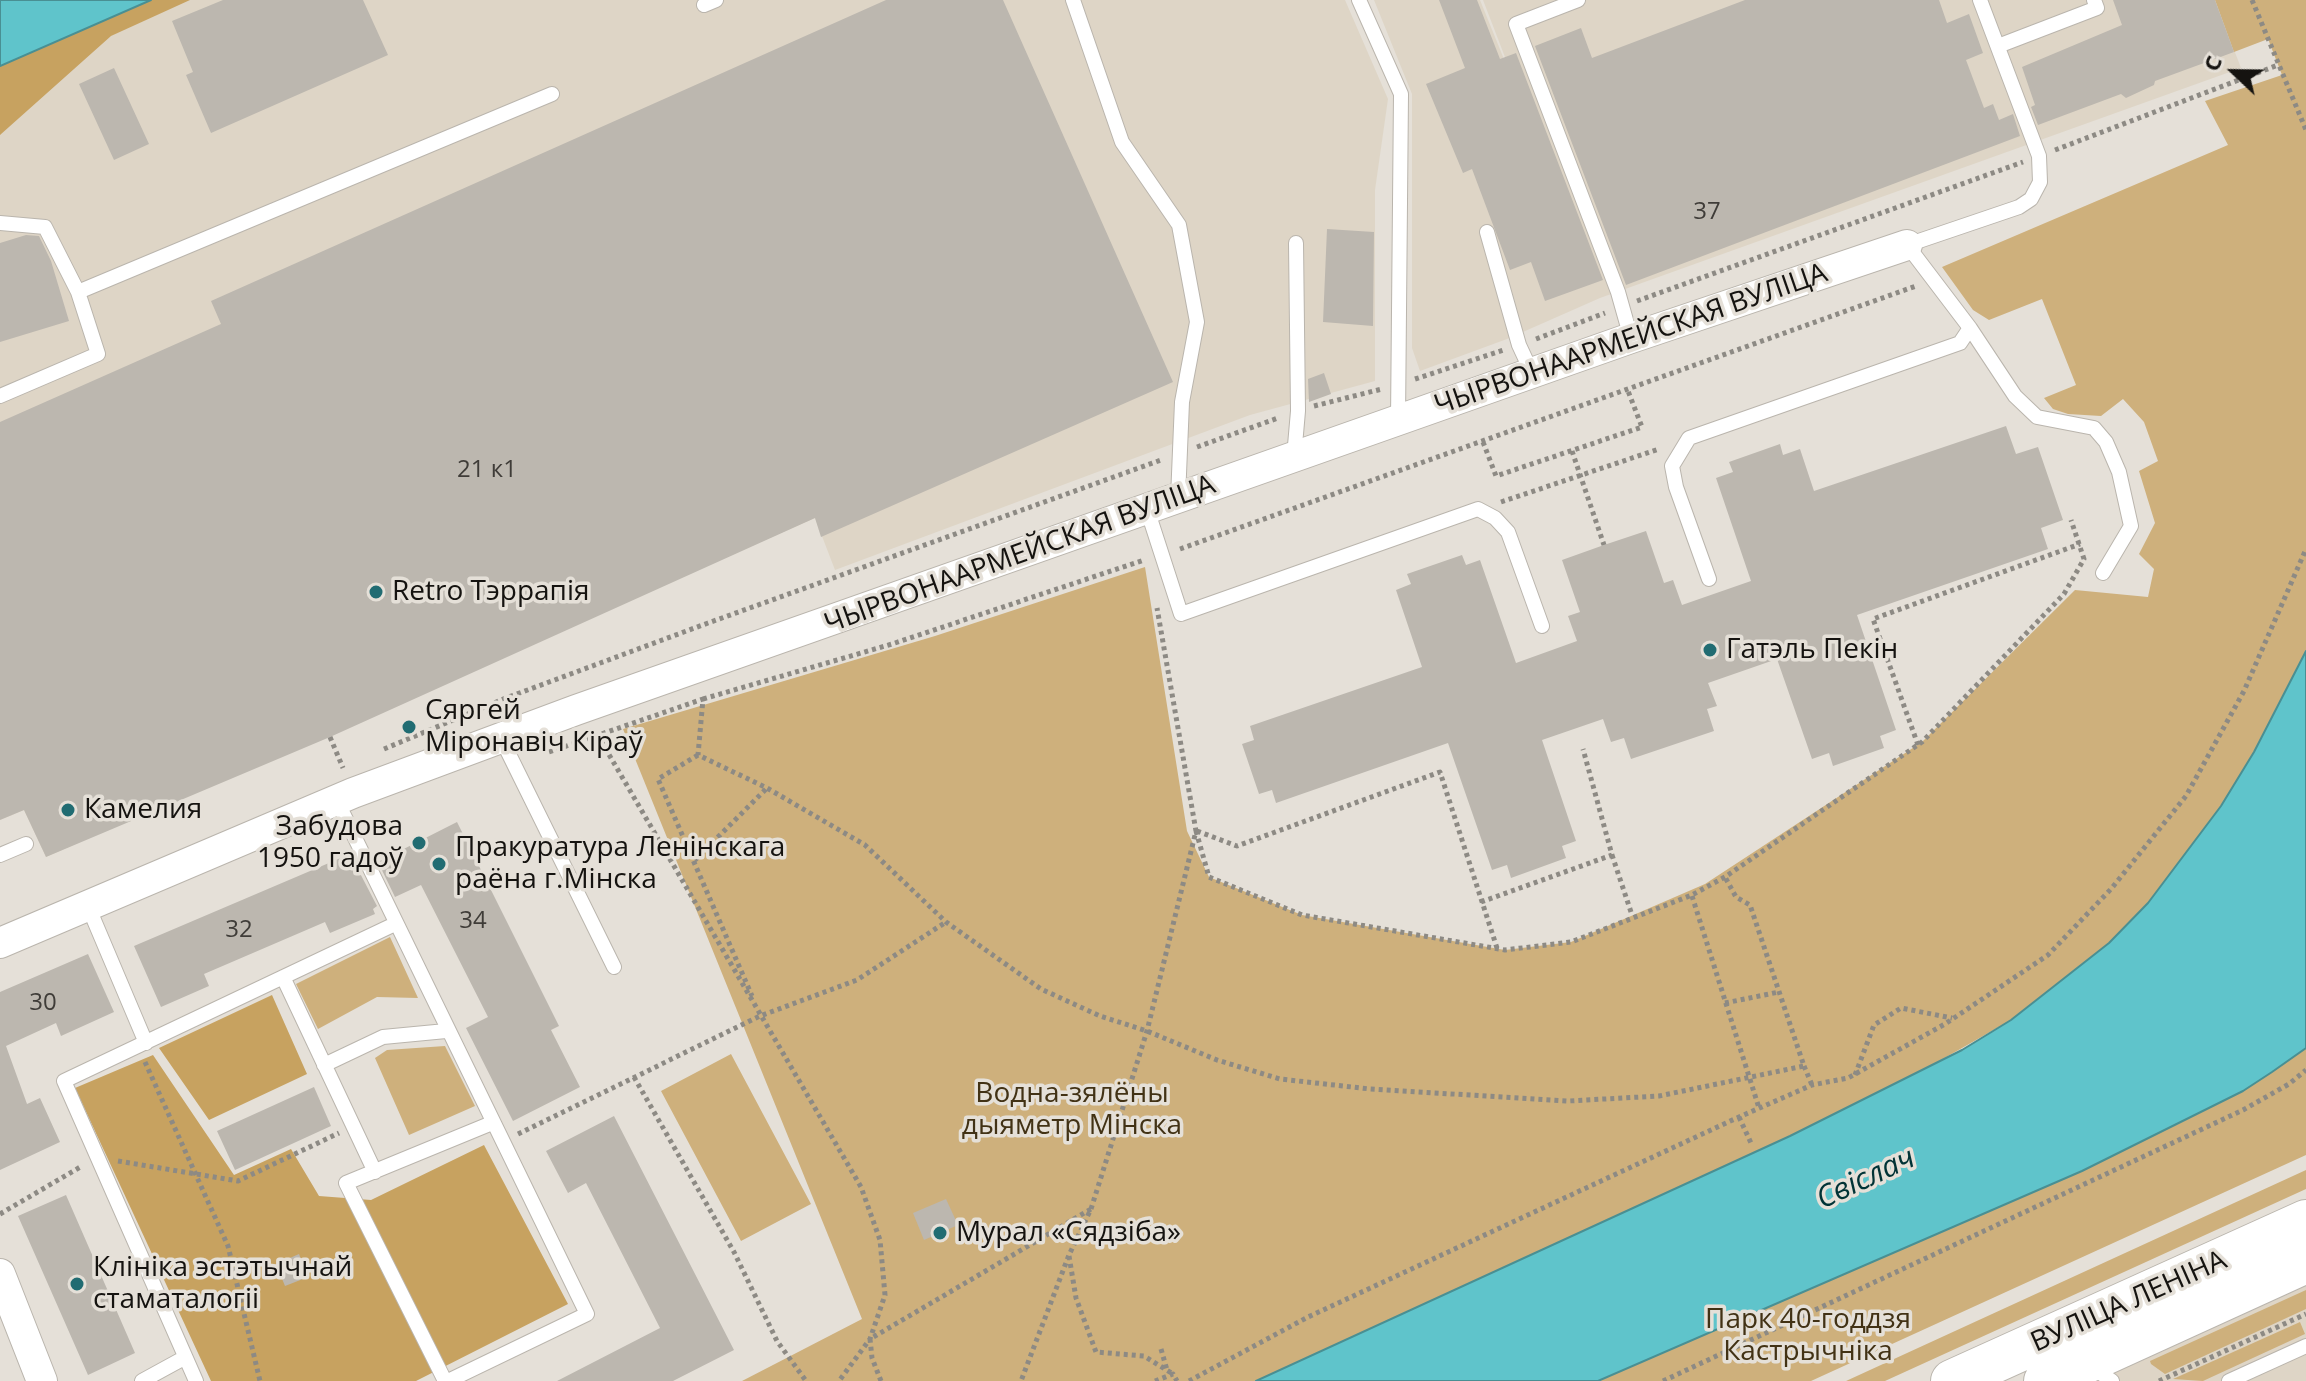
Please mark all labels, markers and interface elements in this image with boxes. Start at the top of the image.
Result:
north arrow [2194,32,2274,112]
text: С [2195,51,2228,75]
house number: 37 [1693,198,1721,226]
street label: ЧЫРВОНААРМЕЙСКАЯ ВУЛІЦА [1430,257,1832,423]
house number: 21 к1 [457,456,517,484]
street label: ЧЫРВОНААРМЕЙСКАЯ ВУЛІЦА [820,469,1220,641]
place label: Retro Тэррапія [392,575,590,609]
marker: Retro Тэррапія [367,583,385,601]
place label: Гатэль Пекін [1726,633,1898,667]
marker: Гатэль Пекін [1701,641,1719,659]
place label: Сяргей Міронавіч Кіраў [425,694,643,760]
marker: Сяргей Міронавіч Кіраў [400,718,418,736]
place label: Камелия [84,793,202,827]
marker: Камелия [59,801,77,819]
place label: Забудова 1950 гадоў [257,810,403,876]
place label: Пракуратура Ленінскага раёна г.Мінска [455,831,785,897]
marker: Забудова 1950 гадоў [410,834,428,852]
marker: Пракуратура Ленінскага раёна г.Мінска [430,855,448,873]
house number: 34 [459,907,487,935]
house number: 32 [225,916,253,944]
house number: 30 [29,989,57,1017]
park label: Водна-зялёны дыяметр Мінска [962,1077,1182,1143]
water label: Свіслач [1811,1141,1921,1217]
place label: Мурал «Сядзіба» [956,1216,1181,1250]
marker: Мурал «Сядзіба» [931,1224,949,1242]
street label: ВУЛІЦА ЛЕНІНА [2026,1244,2232,1360]
place label: Клініка эстэтычнай стаматалогіі [93,1251,352,1317]
marker: Клініка эстэтычнай стаматалогіі [68,1275,86,1293]
park label: Парк 40-годдзя Кастрычніка [1705,1303,1911,1369]

